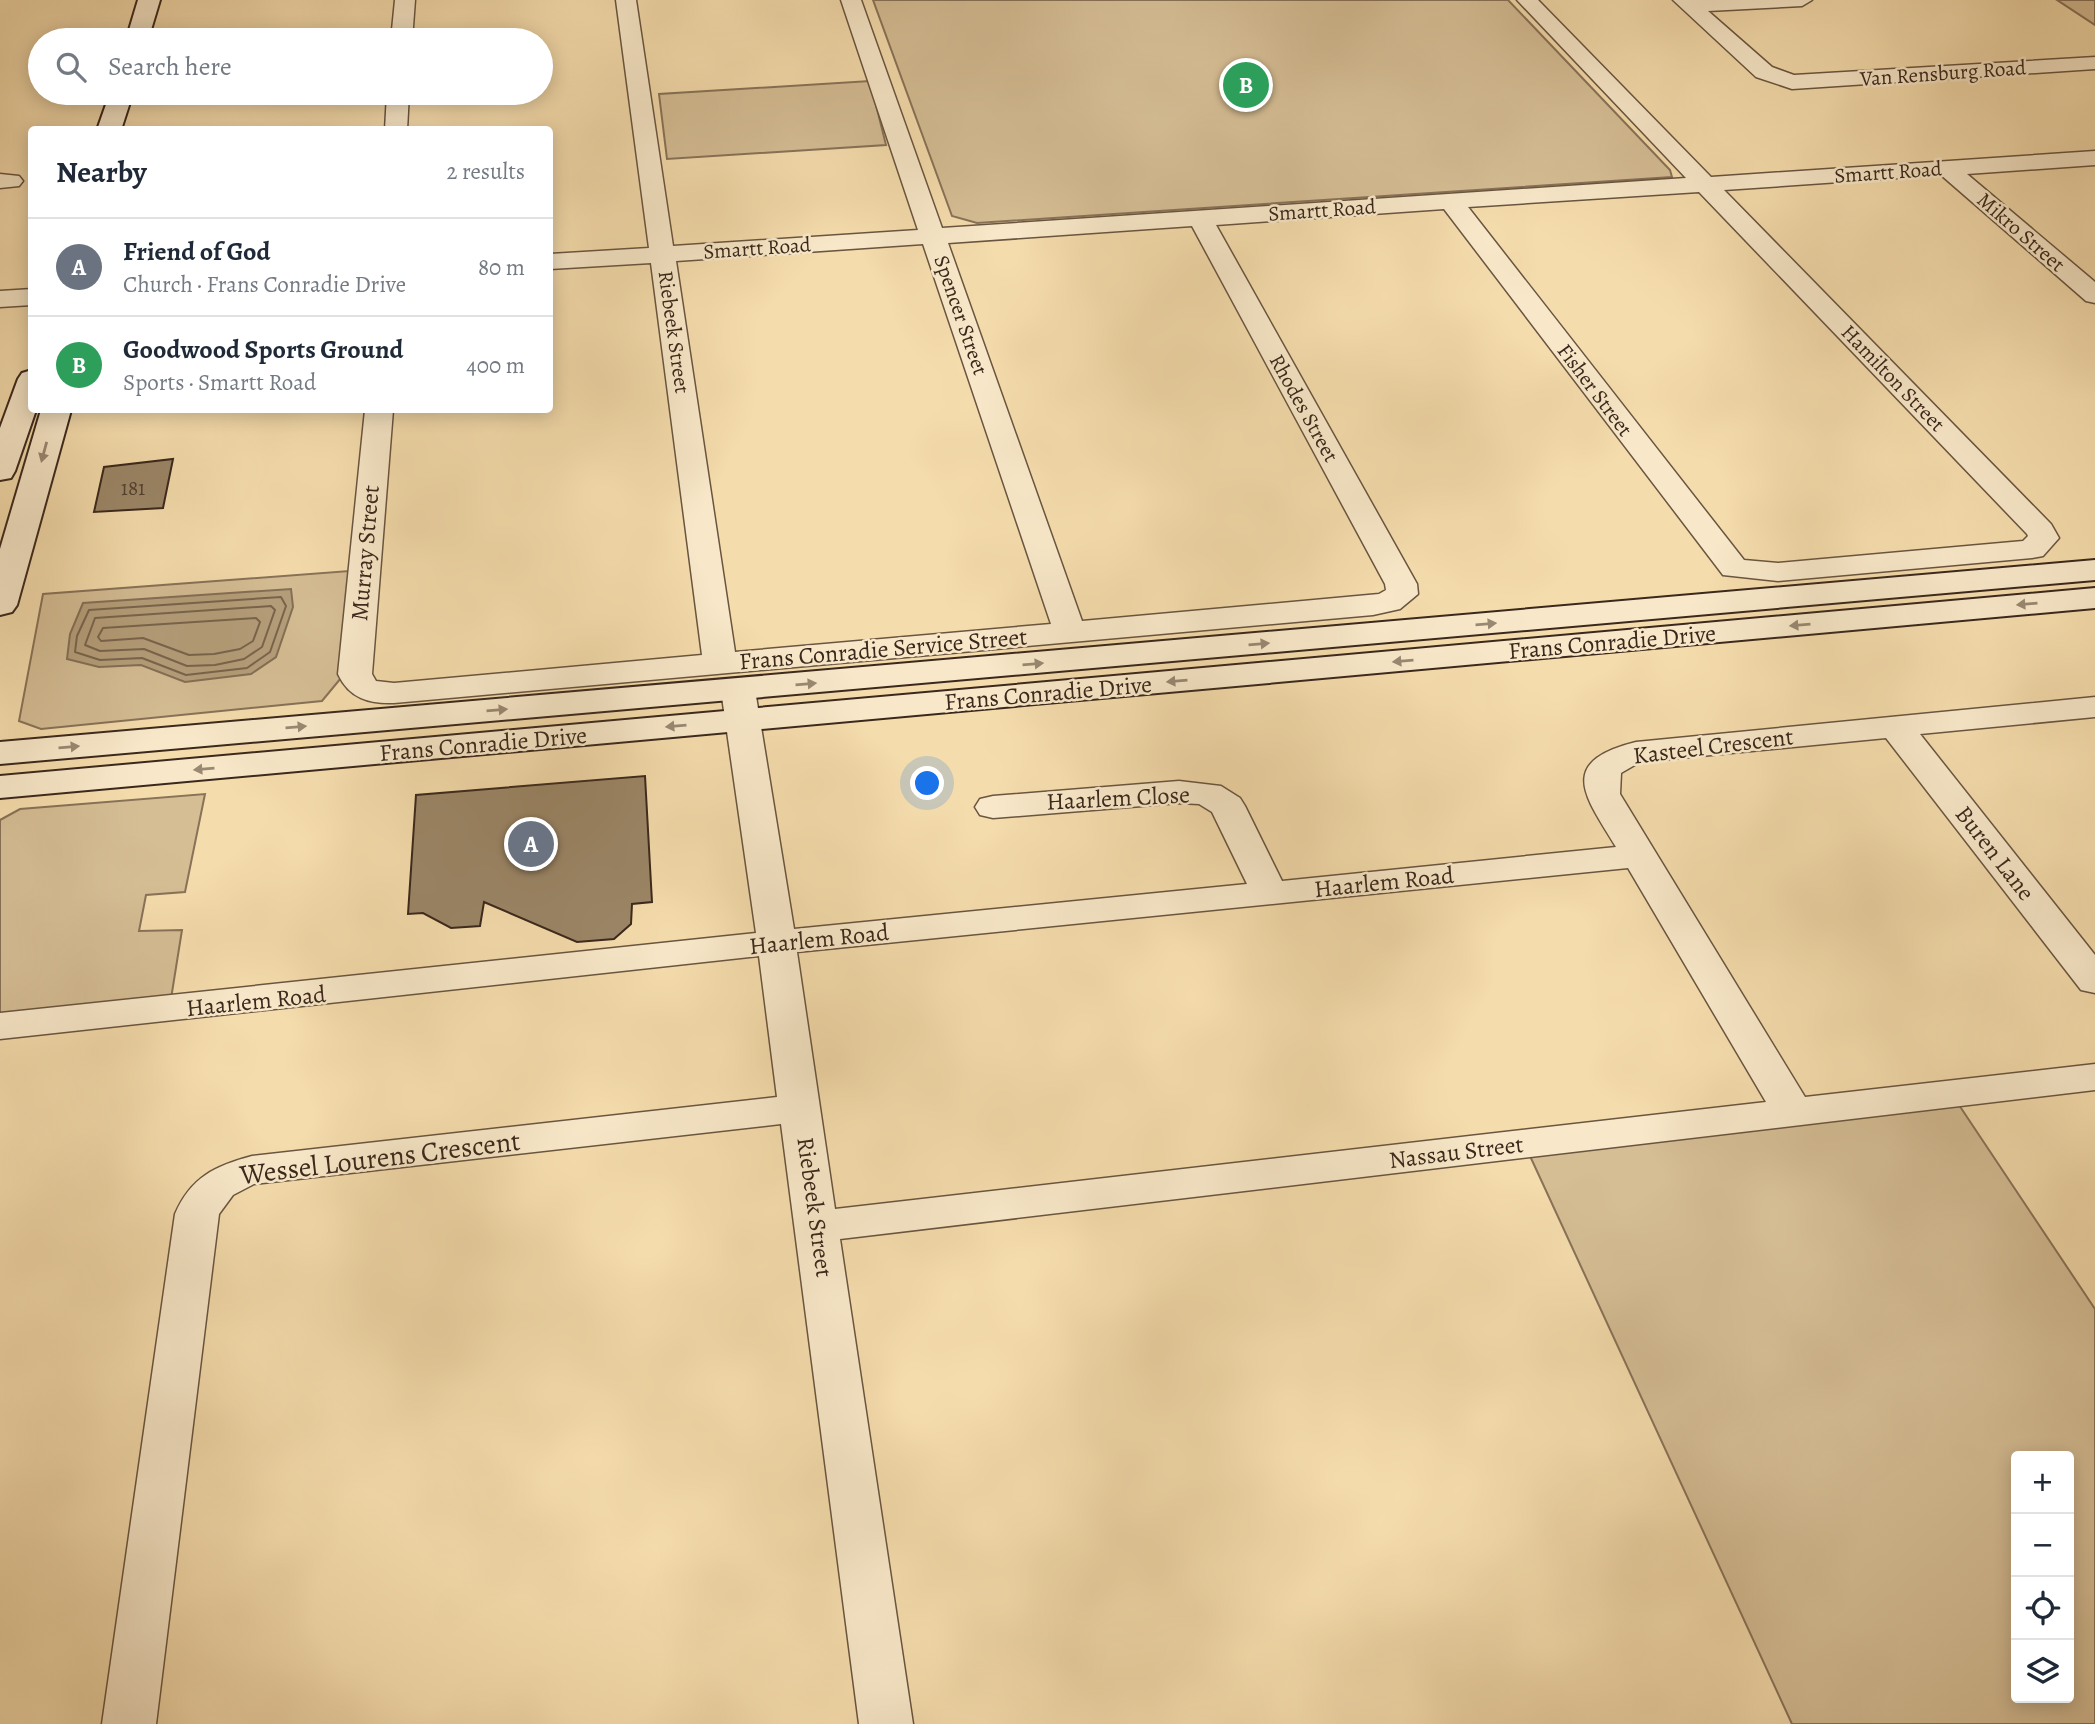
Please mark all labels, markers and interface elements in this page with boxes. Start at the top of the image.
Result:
search box [28,28,553,105]
icon: search [52,48,90,86]
text: Search here [108,49,232,84]
street label: Van Rensburg Road [1858,53,2028,93]
pin: B [1223,59,1269,111]
text: Nearby [56,152,147,192]
street label: Smartt Road [1833,154,1944,190]
text: 2 results [447,156,525,187]
street label: Mikro Street [1971,186,2071,278]
street label: Smartt Road [1267,192,1378,228]
street label: Smartt Road [702,230,813,266]
text: Friend of God [123,234,270,269]
street label: Spencer Street [927,251,995,379]
text: A [72,252,86,283]
text: 80 m [478,252,525,283]
text: Church · Frans Conradie Drive [123,269,406,300]
street label: Riebeek Street [652,269,696,395]
street label: Hamilton Street [1835,318,1951,438]
text: Goodwood Sports Ground [123,332,403,367]
street label: Fisher Street [1551,338,1639,442]
street label: Rhodes Street [1263,349,1345,467]
text: B [72,350,86,381]
text: 400 m [466,350,525,381]
text: Sports · Smartt Road [123,367,316,398]
one-way arrow [39,442,49,463]
house number: 181 [121,474,145,502]
street label: Murray Street [343,484,387,622]
one-way arrow [2016,599,2038,610]
street label: Frans Conradie Drive [1507,617,1717,667]
one-way arrow [1475,618,1497,629]
street label: Frans Conradie Service Street [738,620,1028,678]
one-way arrow [1789,620,1811,631]
one-way arrow [1249,638,1271,649]
one-way arrow [1392,656,1414,667]
one-way arrow [1022,658,1044,669]
street label: Frans Conradie Drive [943,668,1153,718]
one-way arrow [1165,676,1187,687]
one-way arrow [795,678,817,689]
one-way arrow [486,704,508,715]
street label: Frans Conradie Drive [378,719,588,769]
street label: Kasteel Crescent [1631,720,1795,772]
one-way arrow [285,721,307,732]
one-way arrow [665,721,687,732]
one-way arrow [58,741,80,752]
one-way arrow [193,764,215,775]
your location [910,766,944,800]
street label: Haarlem Close [1045,778,1191,818]
street label: Buren Lane [1948,799,2042,907]
pin: A [508,818,554,870]
street label: Haarlem Road [1312,859,1456,905]
street label: Haarlem Road [747,916,891,962]
street label: Haarlem Road [184,978,328,1024]
street label: Wessel Lourens Crescent [237,1122,522,1194]
street label: Nassau Street [1387,1128,1525,1176]
street label: Riebeek Street [789,1135,841,1279]
map controls [2011,1451,2074,1703]
button: + [2011,1451,2074,1514]
button: − [2011,1514,2074,1577]
button: locate [2011,1577,2074,1640]
button: layers [2011,1640,2074,1703]

